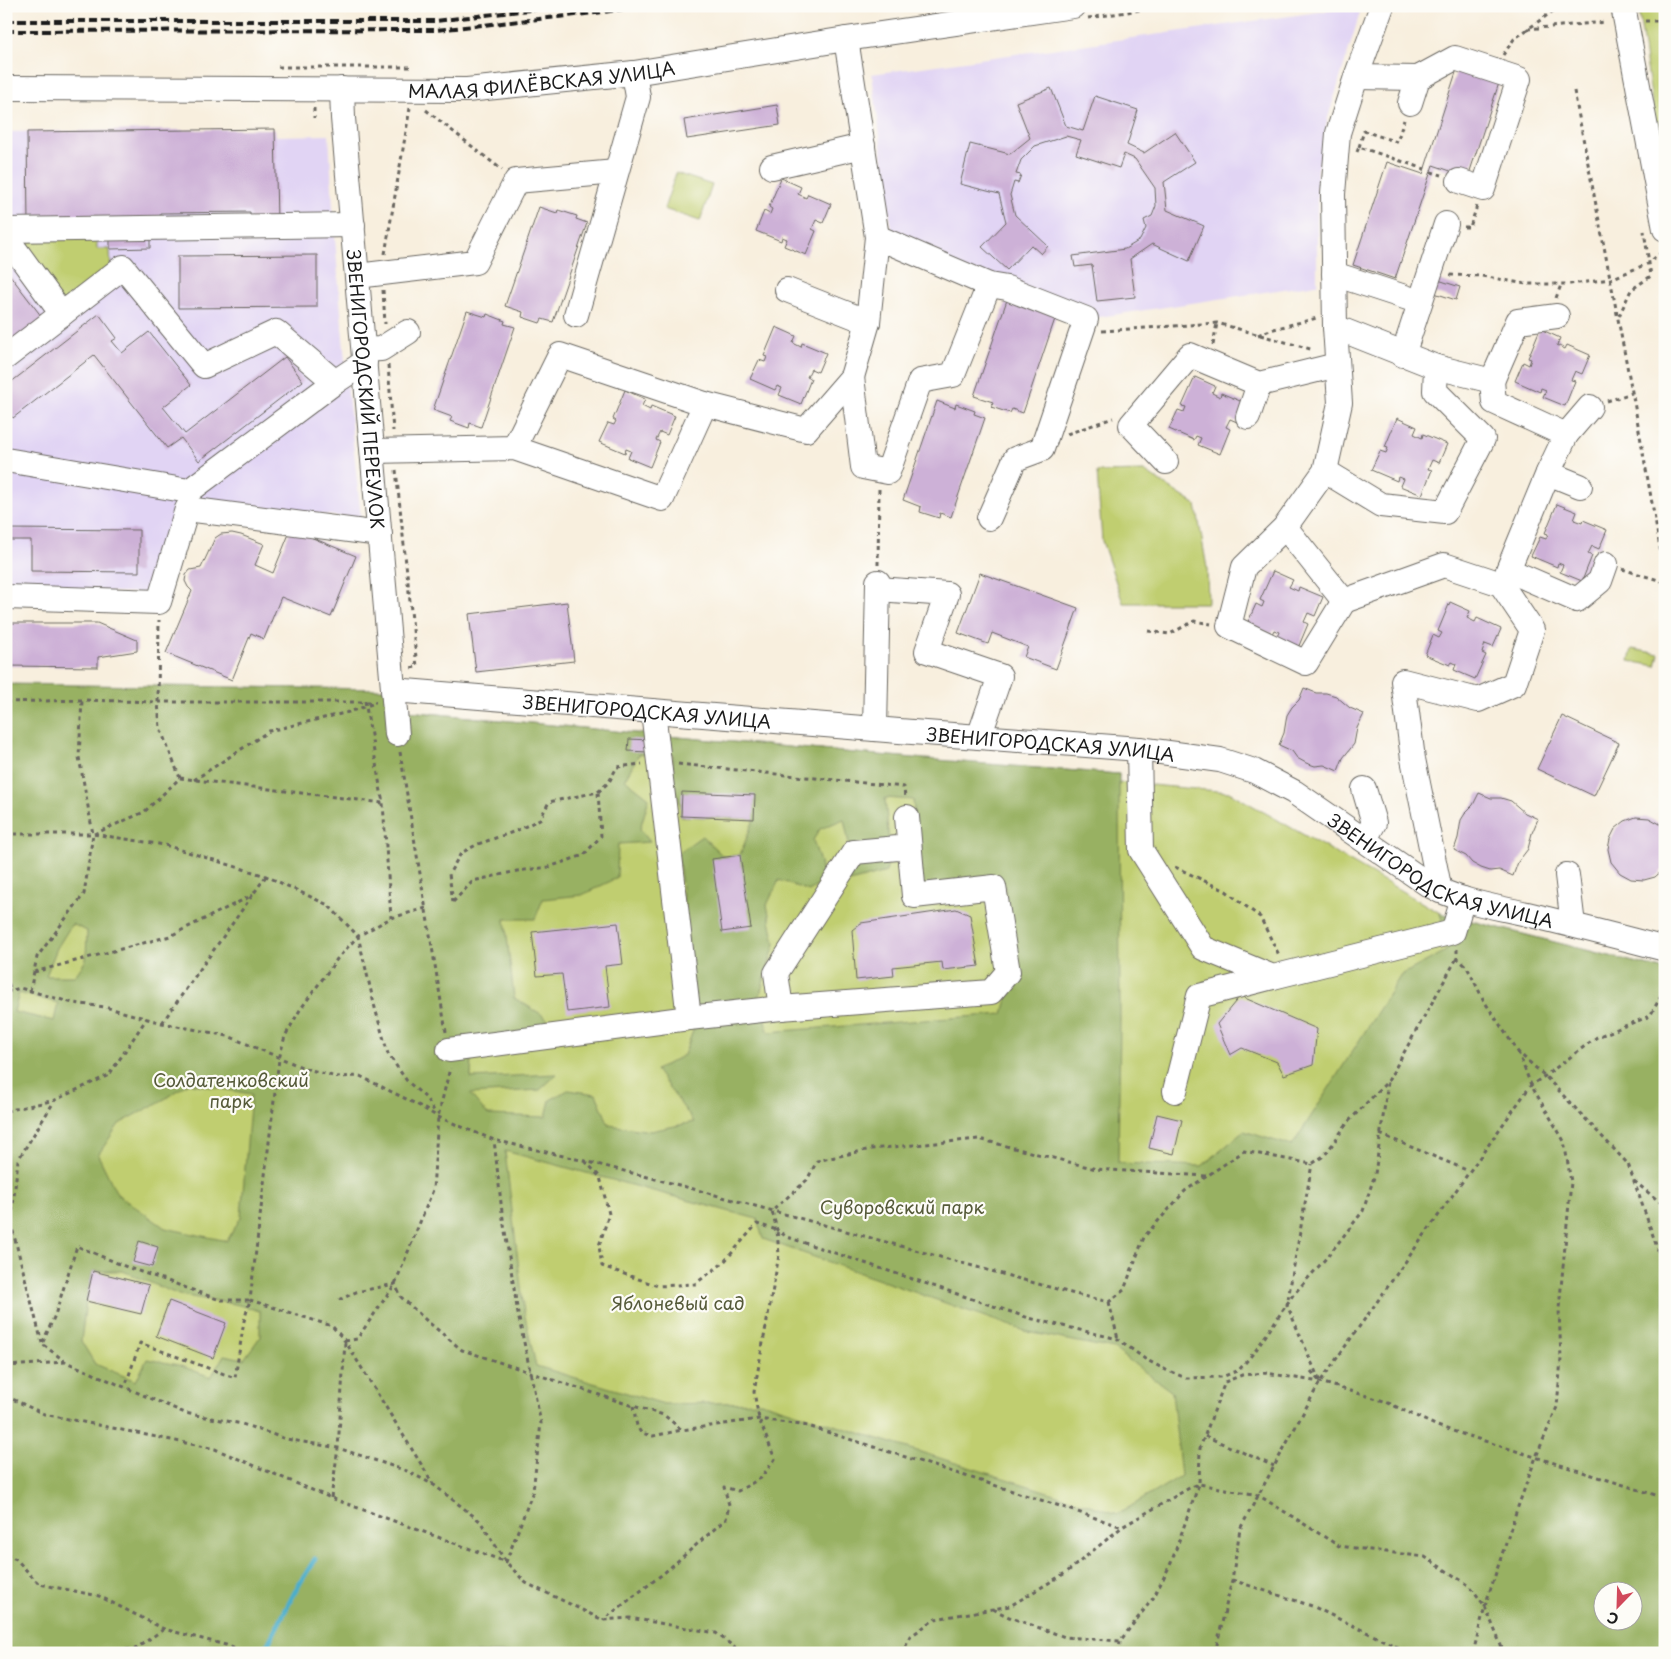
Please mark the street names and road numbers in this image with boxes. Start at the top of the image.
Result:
street label: МАЛАЯ ФИЛЁВСКАЯ УЛИЦА [408,53,677,103]
street label: ЗВЕНИГОРОДСКИЙ ПЕРЕУЛОК [341,248,392,530]
street label: ЗВЕНИГОРОДСКАЯ УЛИЦА [522,687,772,734]
street label: ЗВЕНИГОРОДСКАЯ УЛИЦА [926,720,1177,767]
street label: ЗВЕНИГОРОДСКАЯ УЛИЦА [1323,806,1557,934]

